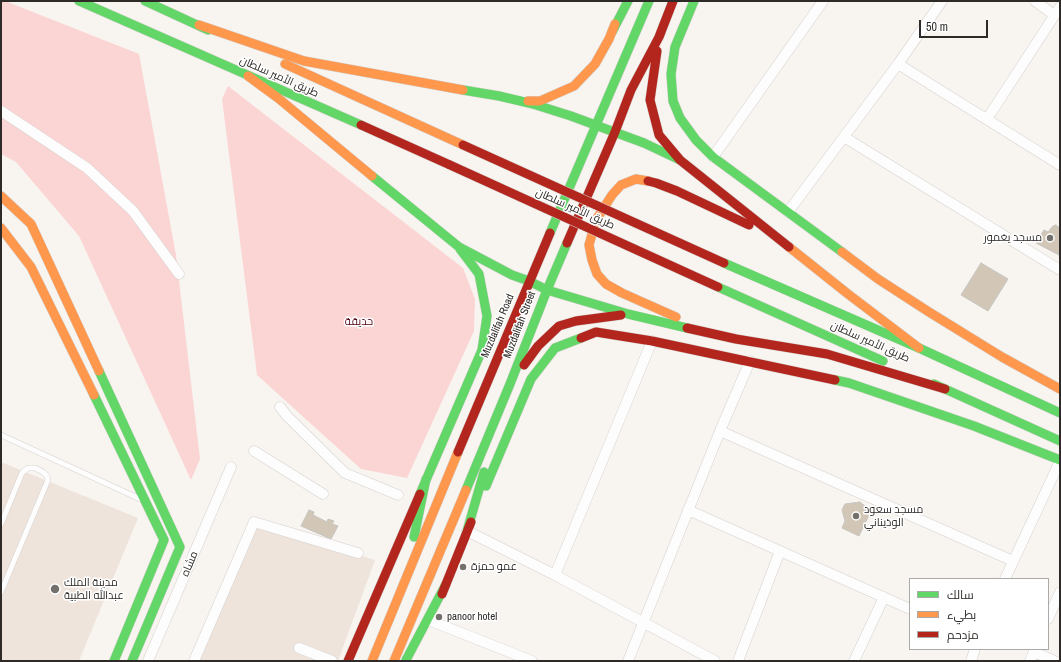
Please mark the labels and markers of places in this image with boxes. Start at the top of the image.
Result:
place label: مسجد يغمور [984,231,1042,245]
marker: مسجد يغمور [1045,233,1055,243]
place label: مسجد سعود الوذيناني [864,503,923,529]
marker: مسجد سعود الوذيناني [851,511,861,521]
place label: عمو حمزة [471,560,517,574]
marker: عمو حمزة [458,562,468,572]
place label: مدينة الملك عبدالله الطبية [64,576,124,602]
marker: مدينة الملك عبدالله الطبية [49,583,61,595]
place label: panoor hotel [447,610,497,624]
marker: panoor hotel [434,612,444,622]

